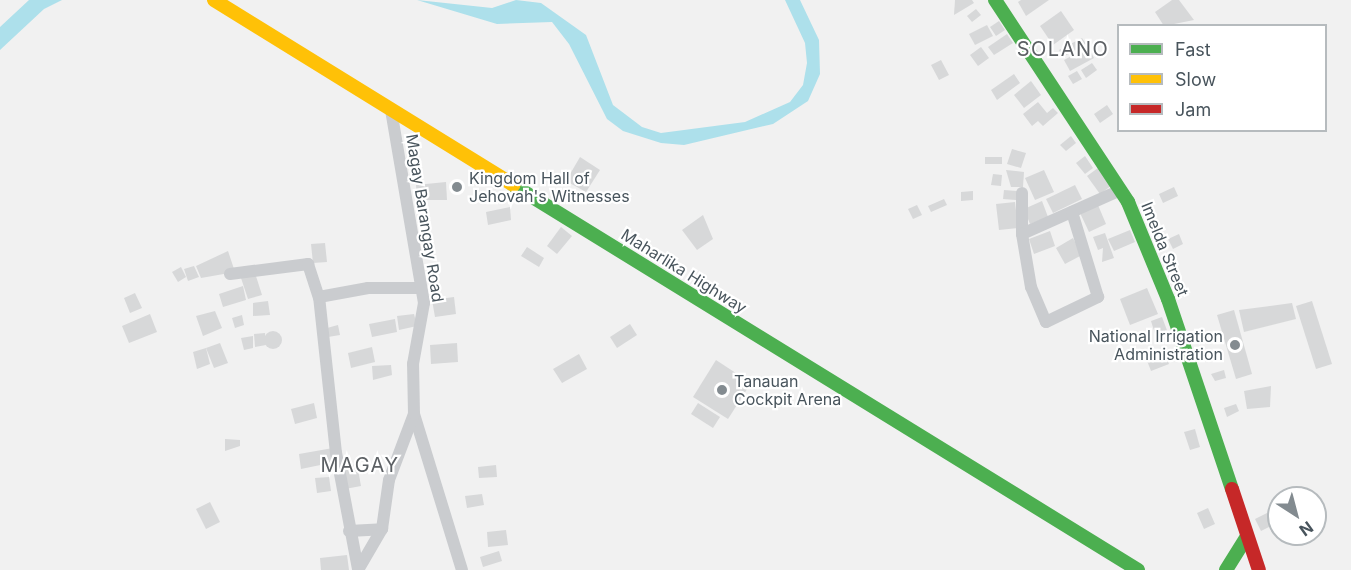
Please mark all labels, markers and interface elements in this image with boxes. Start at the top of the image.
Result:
legend [1117,24,1327,132]
district label: SOLANO [1017,37,1109,61]
text: Fast [1175,39,1211,60]
text: Slow [1175,69,1216,90]
text: Jam [1175,99,1211,120]
street label: Magay Barangay Road [402,133,448,303]
place label: Kingdom Hall of Jehovah's Witnesses [469,168,630,206]
marker: Kingdom Hall of Jehovah's Witnesses [450,180,464,194]
street label: Imelda Street [1137,199,1193,299]
street label: Maharlika Highway [618,225,750,317]
place label: National Irrigation Administration [1089,326,1223,364]
marker: National Irrigation Administration [1228,338,1242,352]
place label: Tanauan Cockpit Arena [734,371,841,409]
marker: Tanauan Cockpit Arena [715,383,729,397]
district label: MAGAY [320,453,400,477]
north arrow [1267,486,1327,546]
text: N [1296,517,1317,541]

